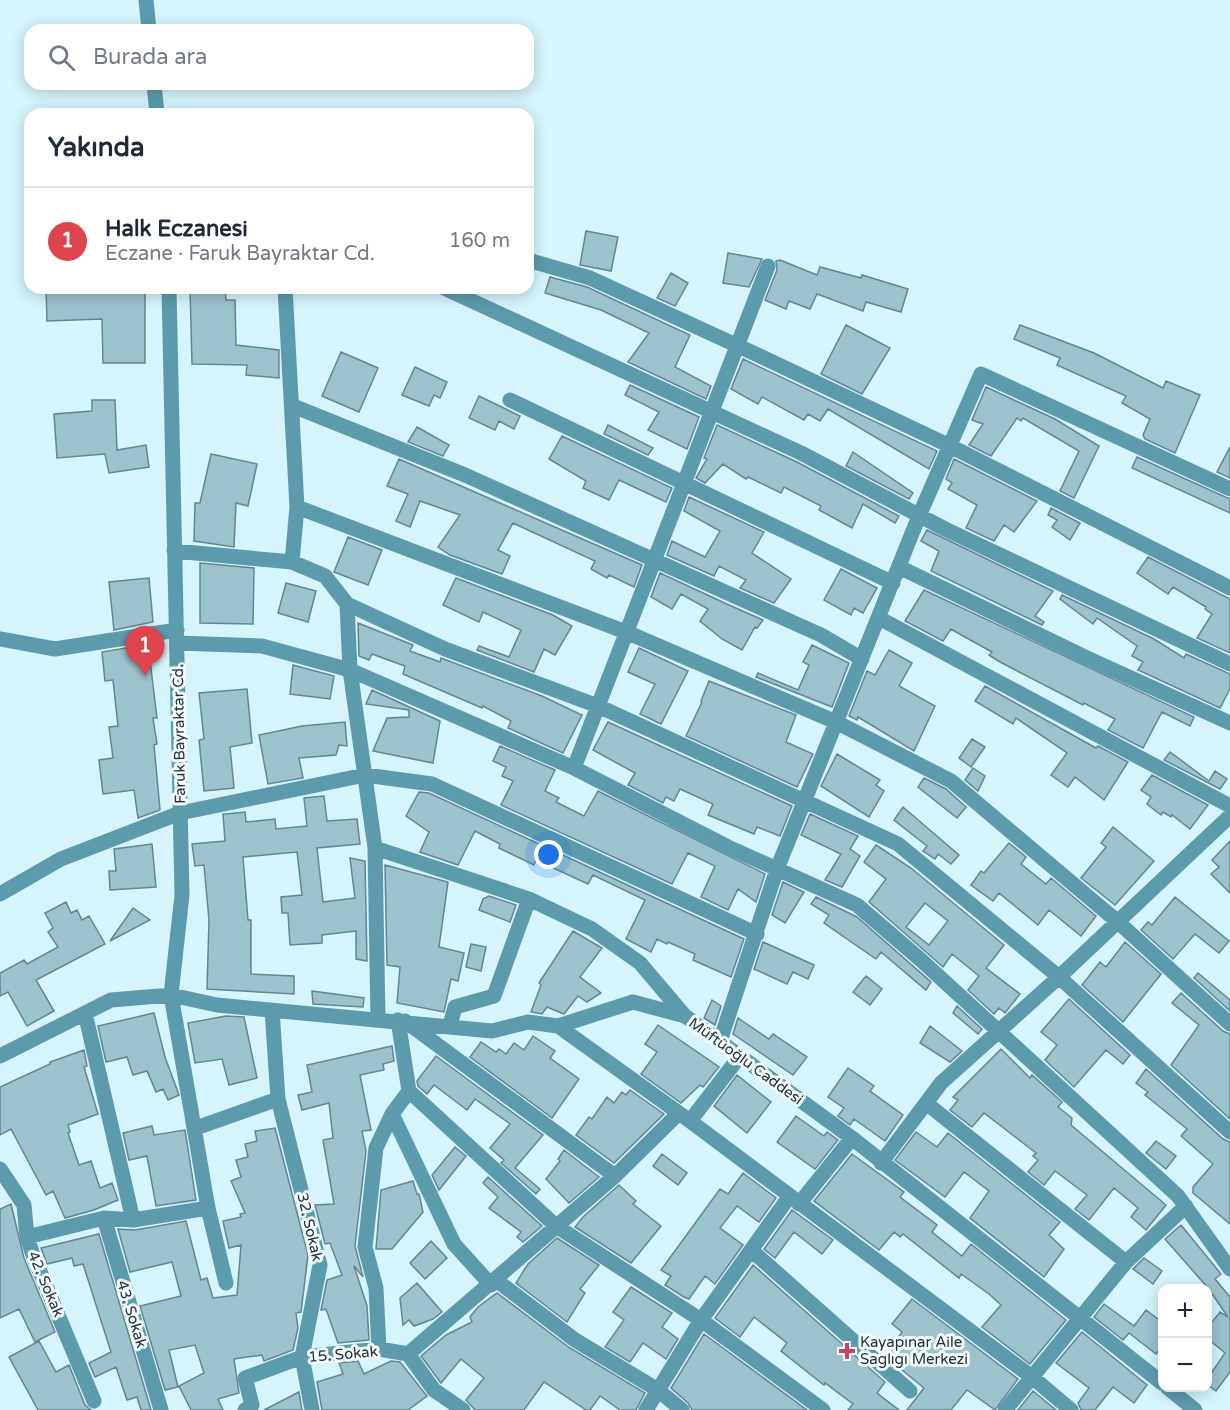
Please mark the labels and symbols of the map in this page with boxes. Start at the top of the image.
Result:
pin: 1 [126,626,164,676]
street label: Faruk Bayraktar Cd. [169,664,189,804]
your location [534,840,563,869]
street label: Müftüoğlu Caddesi [686,1014,806,1108]
street label: 32. Sokak [293,1191,327,1263]
street label: 42. Sokak [24,1248,68,1320]
street label: 43. Sokak [113,1278,151,1350]
place label: Kayapınar Aile Saglıgı Merkezi [860,1333,968,1368]
street label: 15. Sokak [308,1342,378,1366]
marker: Kayapınar Aile Saglıgı Merkezi [838,1342,856,1360]

